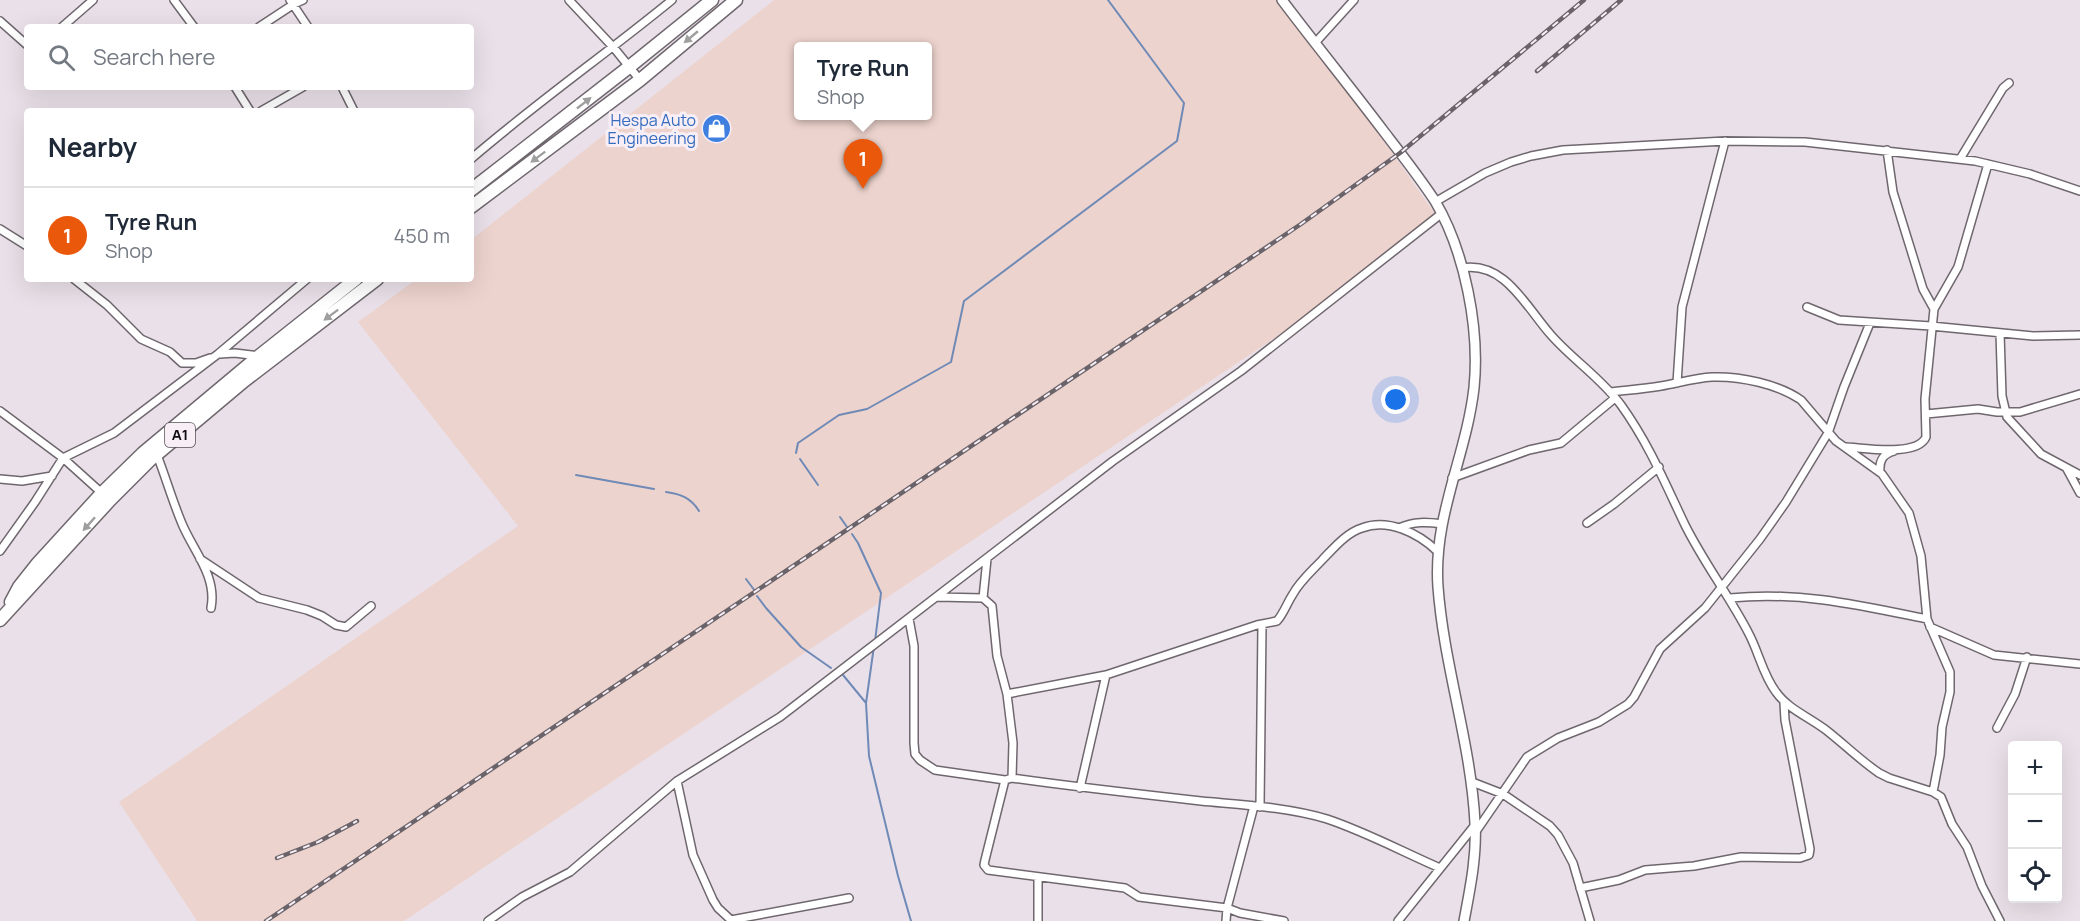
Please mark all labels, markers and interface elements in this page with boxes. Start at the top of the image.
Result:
search box [24,24,474,90]
one-way arrow [683,31,699,44]
icon: search [45,41,78,74]
text: Search here [93,42,215,72]
popup [794,42,932,120]
text: Tyre Run [817,53,909,83]
text: Shop [817,83,865,110]
one-way arrow [576,97,591,109]
place label: Hespa Auto Engineering [608,109,696,149]
shop icon: Hespa Auto Engineering [701,113,733,145]
text: Nearby [48,129,137,165]
pin: 1 [844,140,882,189]
one-way arrow [530,151,545,163]
text: Tyre Run [105,207,197,237]
text: 1 [63,222,72,249]
text: 450 m [394,222,450,249]
text: Shop [105,237,153,264]
one-way arrow [323,308,339,321]
your location [1381,385,1410,414]
road number: A1 [165,423,195,447]
one-way arrow [83,516,96,531]
map controls [2008,741,2062,903]
button: + [2008,741,2062,795]
button: − [2008,795,2062,849]
button: locate [2008,849,2062,903]

